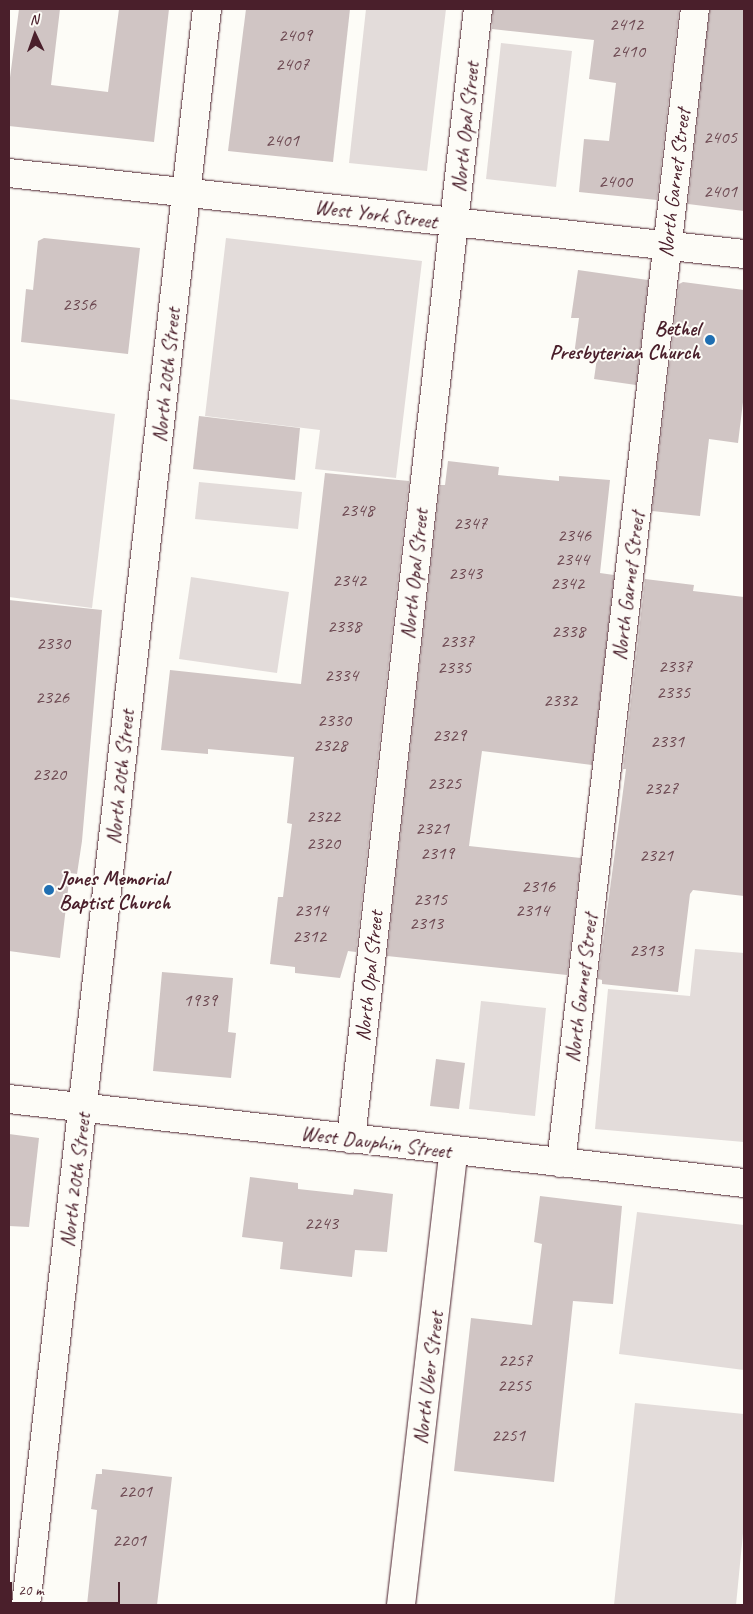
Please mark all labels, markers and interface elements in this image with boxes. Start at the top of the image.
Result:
north arrow [10,10,60,60]
text: N [29,11,39,28]
house number: 2412 [609,14,643,36]
house number: 2409 [278,25,312,47]
house number: 2410 [611,41,645,63]
house number: 2407 [275,54,309,76]
street label: North Opal Street [446,60,484,194]
street label: North Garnet Street [652,107,696,259]
house number: 2405 [703,127,737,149]
house number: 2401 [265,130,299,152]
house number: 2400 [598,171,632,193]
house number: 2401 [703,181,737,203]
street label: West York Street [313,194,439,234]
house number: 2356 [62,294,96,316]
street label: North 20th Street [146,306,186,444]
place label: Bethel Presbyterian Church [549,315,700,365]
marker: Bethel Presbyterian Church [704,334,716,346]
house number: 2348 [340,500,374,522]
street label: North Opal Street [395,507,433,641]
street label: North Garnet Street [606,510,650,662]
house number: 2347 [453,513,487,535]
house number: 2346 [557,525,591,547]
house number: 2344 [555,549,589,571]
house number: 2343 [448,563,482,585]
house number: 2342 [332,570,366,592]
house number: 2342 [550,573,584,595]
house number: 2338 [327,616,361,638]
house number: 2338 [551,621,585,643]
house number: 2337 [440,631,474,653]
house number: 2330 [36,633,70,655]
house number: 2337 [658,656,692,678]
house number: 2335 [437,657,471,679]
house number: 2334 [324,665,358,687]
house number: 2335 [656,682,690,704]
house number: 2326 [35,687,69,709]
house number: 2332 [543,690,577,712]
street label: North 20th Street [100,708,140,846]
house number: 2330 [317,710,351,732]
house number: 2329 [432,725,466,747]
house number: 2331 [650,731,684,753]
house number: 2328 [313,735,347,757]
house number: 2320 [32,764,66,786]
house number: 2325 [427,773,461,795]
house number: 2327 [644,778,678,800]
house number: 2322 [306,806,340,828]
house number: 2321 [415,818,449,840]
house number: 2320 [306,833,340,855]
house number: 2319 [420,843,454,865]
house number: 2321 [639,845,673,867]
place label: Jones Memorial Baptist Church [59,865,171,915]
house number: 2316 [521,876,555,898]
marker: Jones Memorial Baptist Church [43,884,55,896]
house number: 2315 [413,889,447,911]
house number: 2314 [294,900,328,922]
house number: 2314 [515,900,549,922]
street label: North Opal Street [350,909,388,1043]
street label: North Garnet Street [559,912,603,1064]
house number: 2313 [409,913,443,935]
house number: 2312 [292,926,326,948]
house number: 2313 [629,940,663,962]
house number: 1939 [183,990,217,1012]
street label: North 20th Street [54,1111,96,1249]
street label: West Dauphin Street [299,1120,453,1164]
house number: 2243 [304,1213,338,1235]
street label: North Uber Street [407,1310,449,1446]
house number: 2257 [498,1350,532,1372]
house number: 2255 [497,1375,531,1397]
house number: 2251 [491,1425,525,1447]
house number: 2201 [118,1481,152,1503]
house number: 2201 [112,1530,146,1552]
scale bar [12,1572,122,1604]
text: 20 m [18,1581,44,1600]

